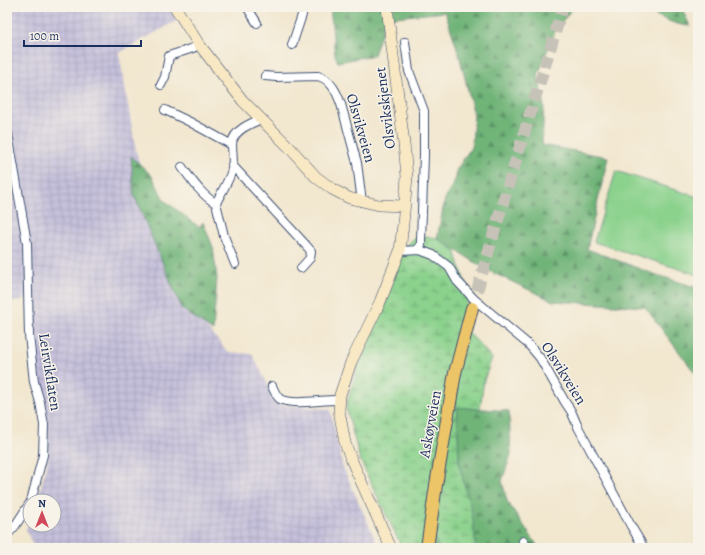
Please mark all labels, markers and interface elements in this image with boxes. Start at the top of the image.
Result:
scale bar [24,22,141,48]
text: 100 m [30,28,59,44]
street label: Olsvikskjenet [370,66,400,150]
street label: Olsvikveien [342,91,380,165]
street label: Leirvikflaten [34,332,66,412]
street label: Olsvikveien [537,338,591,408]
street label: Askøyveien [414,389,446,460]
north arrow [22,493,62,533]
text: N [38,496,46,511]

